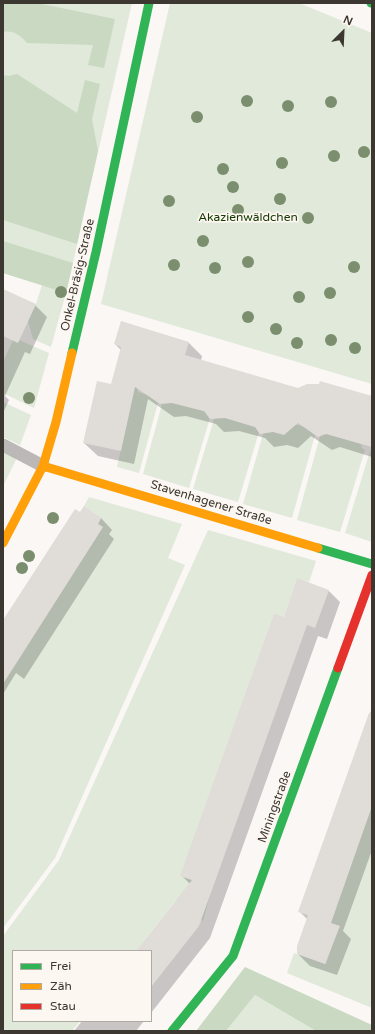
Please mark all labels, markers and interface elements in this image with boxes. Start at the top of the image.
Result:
north arrow [323,12,363,52]
text: N [341,13,355,28]
park label: Akazienwäldchen [198,211,298,225]
street label: Onkel-Bräsig-Straße [58,217,98,333]
street label: Stavenhagener Straße [149,478,273,528]
street label: Miningstraße [255,769,295,845]
legend [12,950,152,1022]
text: Frei [50,959,71,973]
text: Zäh [50,979,72,993]
text: Stau [50,999,76,1013]

